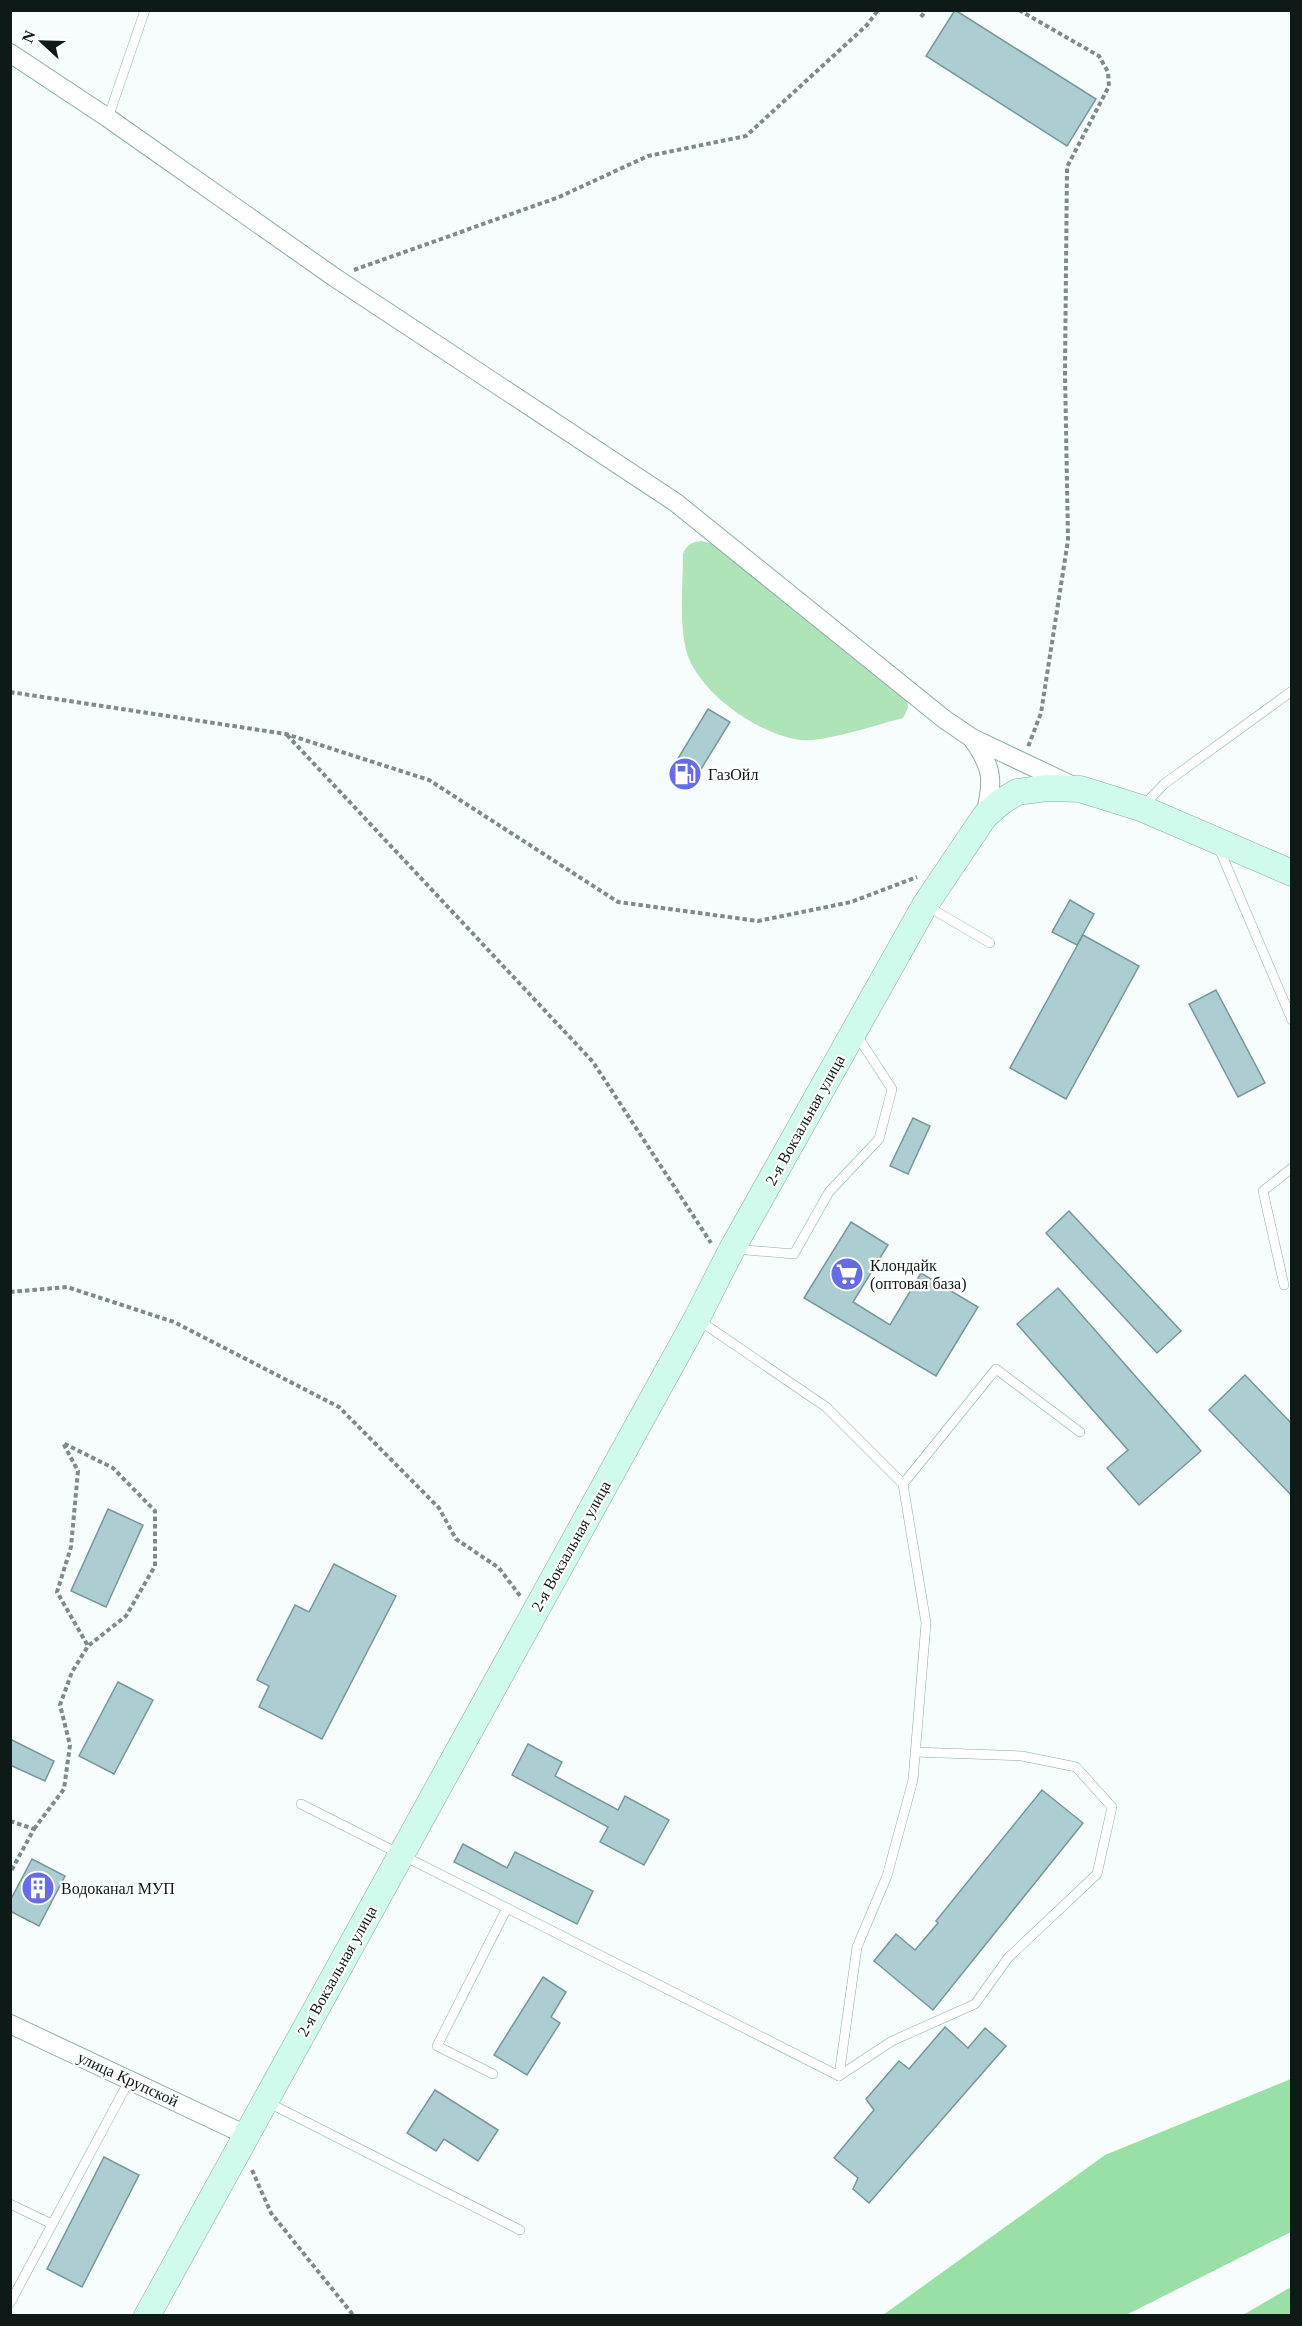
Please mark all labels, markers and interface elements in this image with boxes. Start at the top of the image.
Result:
north arrow [12,12,72,72]
text: N [19,28,39,45]
fuel station icon: ГазОйл [667,756,703,792]
place label: ГазОйл [708,766,758,783]
street label: 2-я Вокзальная улица [762,1052,849,1189]
supermarket icon: Клондайк (оптовая база) [829,1256,865,1292]
place label: Клондайк (оптовая база) [870,1257,966,1293]
street label: 2-я Вокзальная улица [528,1478,615,1615]
building icon: Водоканал МУП [20,1870,56,1906]
place label: Водоканал МУП [61,1880,175,1898]
street label: 2-я Вокзальная улица [294,1903,381,2040]
street label: улица Крупской [75,2048,181,2111]

